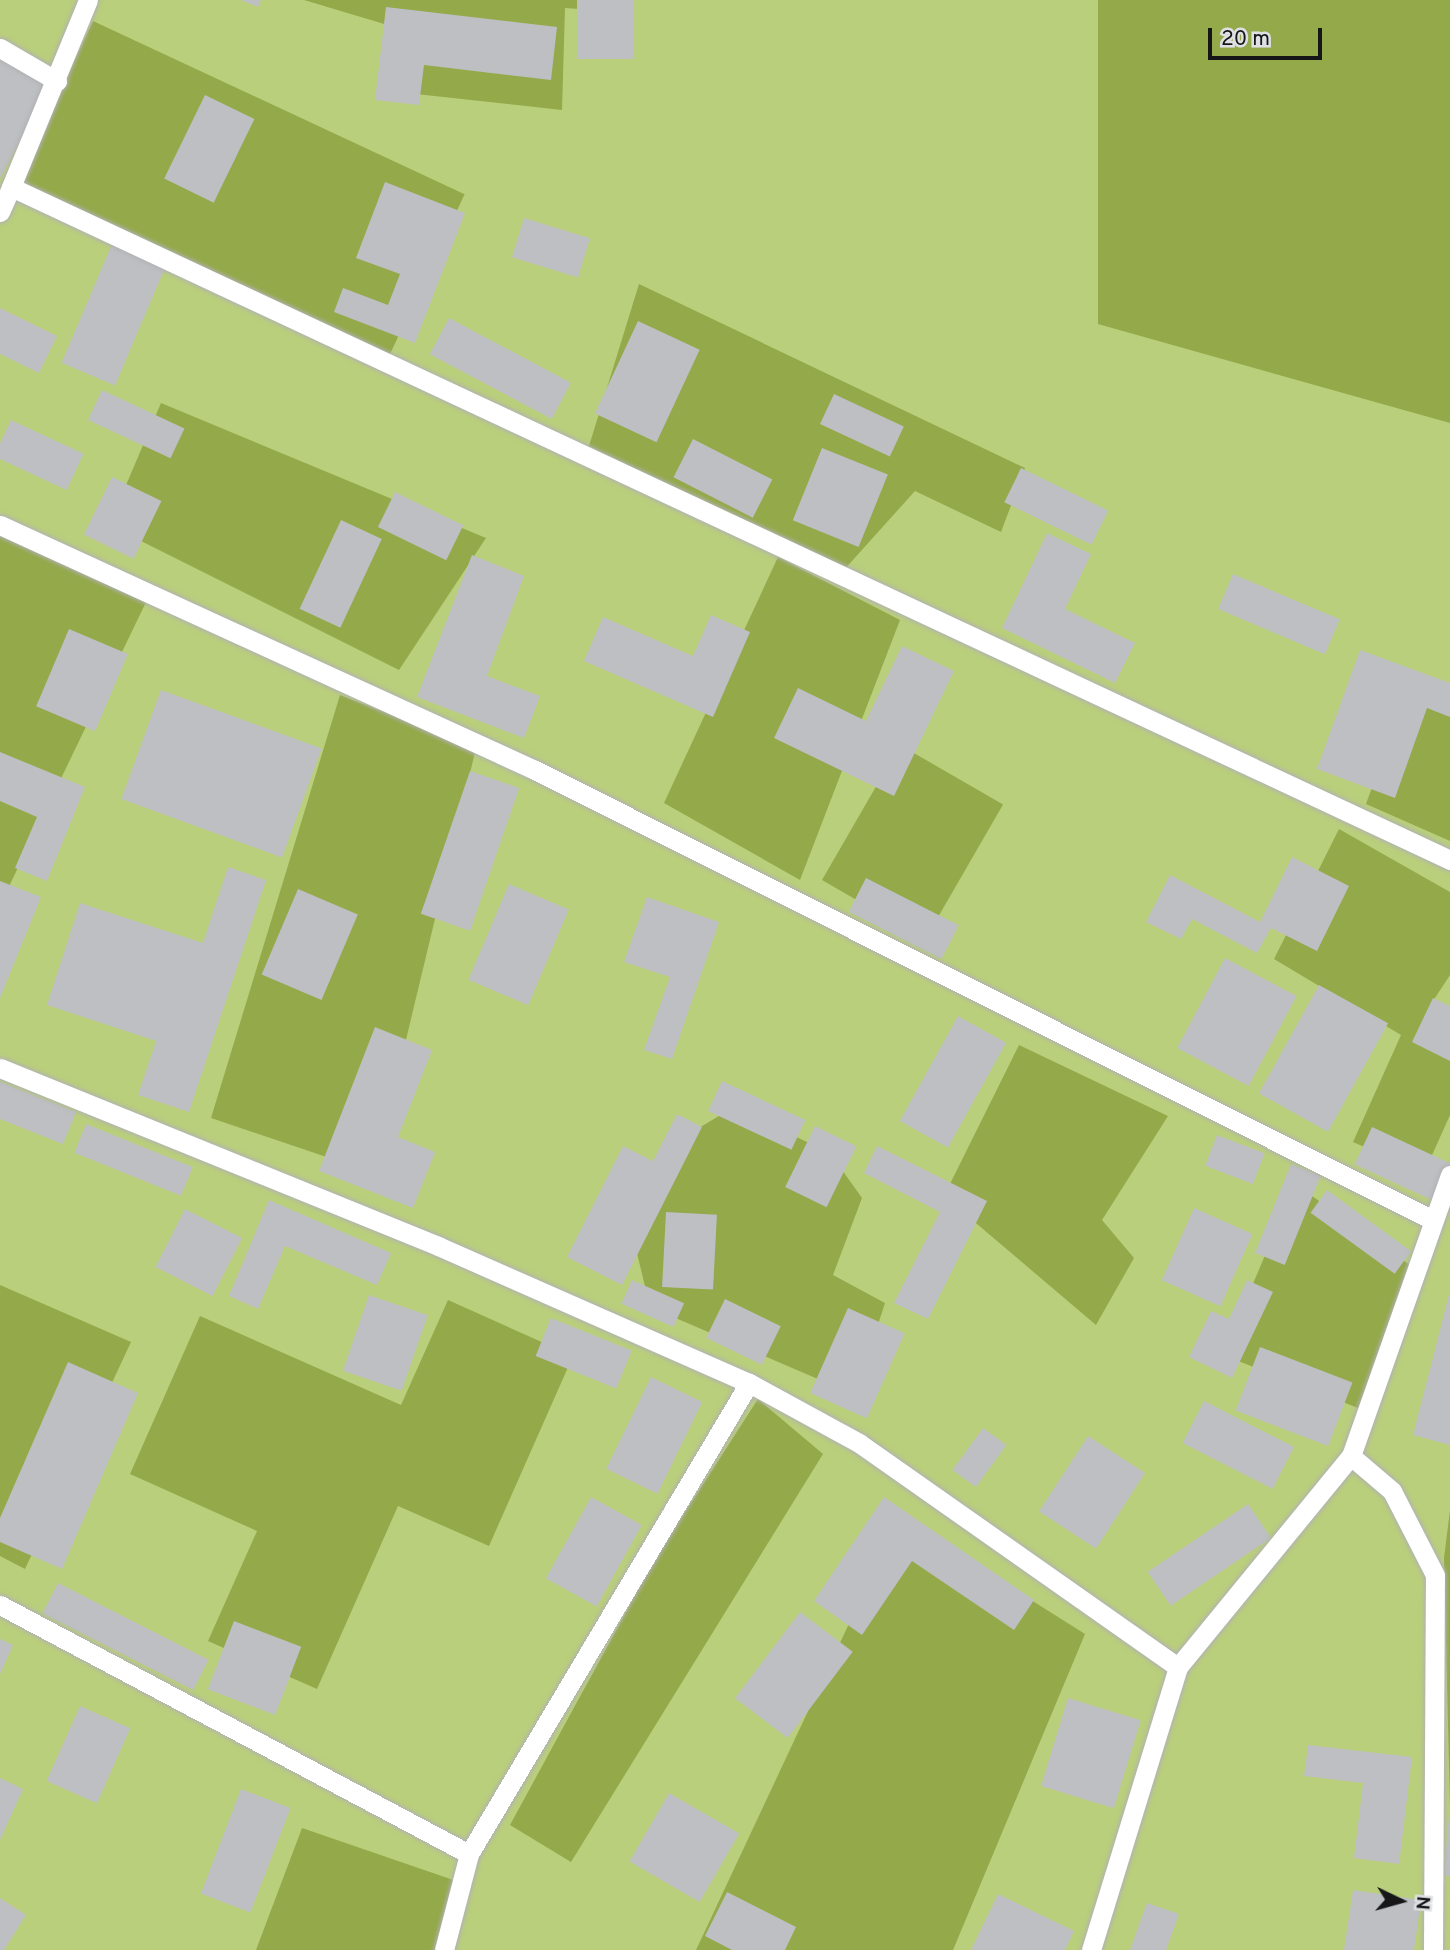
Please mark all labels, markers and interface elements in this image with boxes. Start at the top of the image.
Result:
scale bar [1212,14,1326,58]
text: 20 m [1221,26,1270,53]
north arrow [1366,1866,1436,1936]
text: N [1409,1895,1434,1911]

